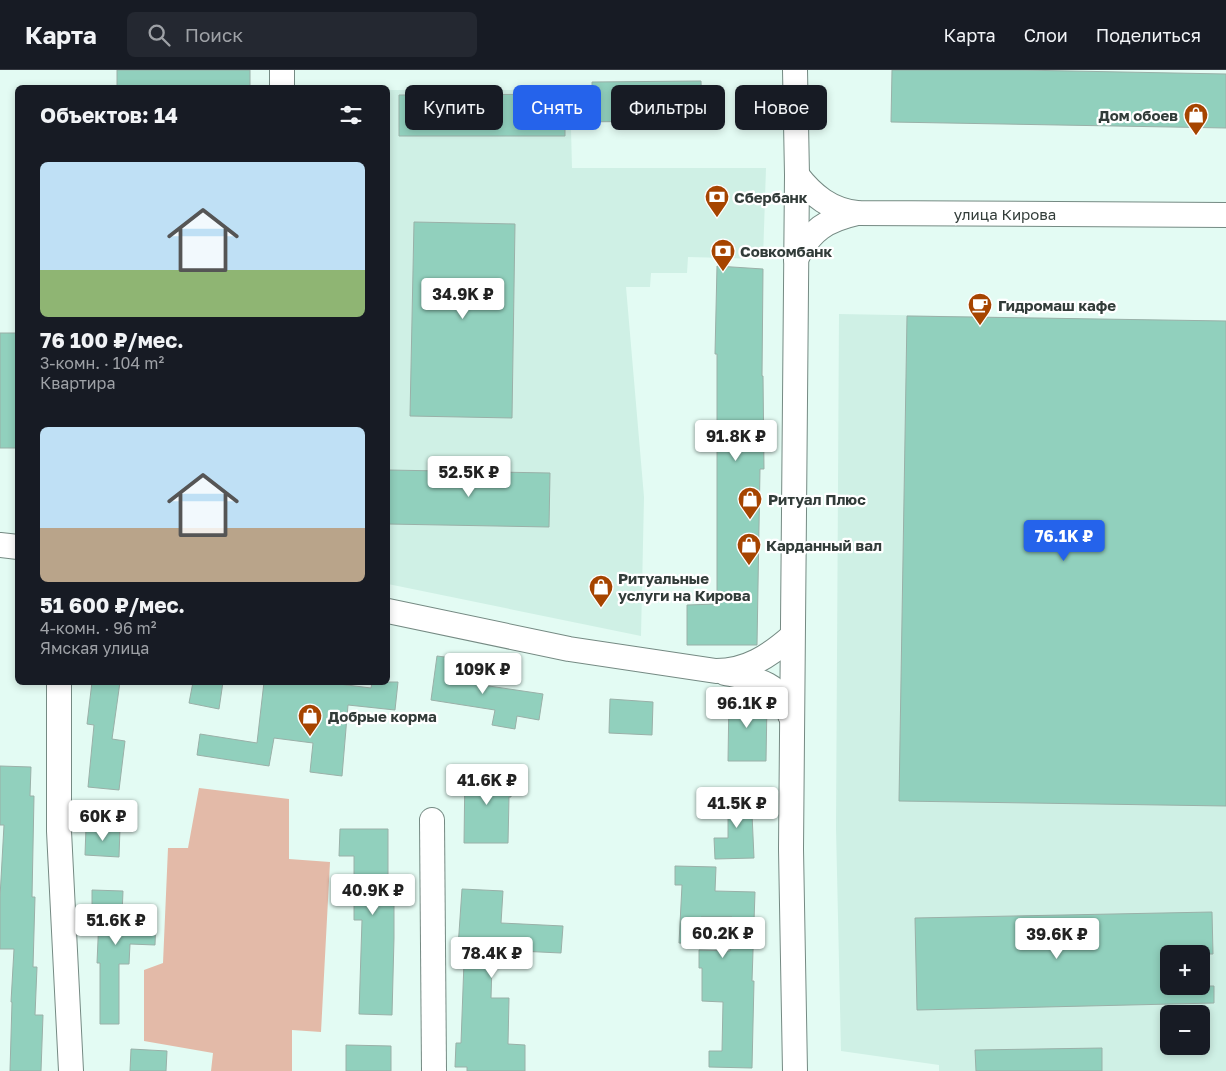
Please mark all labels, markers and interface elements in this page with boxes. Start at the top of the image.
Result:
search box [127,12,477,57]
text: Карта [25,20,97,49]
icon: search [145,21,173,49]
text: Поиск [185,23,243,46]
text: Карта [944,24,996,46]
text: Слои [1024,24,1068,46]
text: Поделиться [1096,24,1201,46]
chip: Купить [405,85,503,130]
chip: Снять [513,85,601,130]
chip: Фильтры [611,85,725,130]
chip: Новое [735,85,827,130]
icon: filters [337,101,365,129]
text: Объектов: 14 [40,102,178,128]
shop icon: Дом обоев [1183,102,1209,136]
place label: Дом обоев [1099,106,1178,124]
bank icon: Сбербанк [704,184,730,218]
place label: Сбербанк [734,188,808,206]
icon: home [158,195,248,285]
street label: улица Кирова [954,205,1056,223]
bank icon: Совкомбанк [710,238,736,272]
place label: Совкомбанк [740,242,832,260]
pin: 34.9K ₽ [417,278,509,320]
text: 34.9K ₽ [432,284,494,304]
cafe icon: Гидромаш кафе [967,292,993,326]
place label: Гидромаш кафе [998,296,1116,314]
text: 76 100 ₽/мес. [40,327,184,353]
text: 3-комн. · 104 m² [40,353,164,373]
text: Квартира [40,373,115,393]
pin: 91.8K ₽ [690,420,782,462]
text: 91.8K ₽ [706,426,766,446]
pin: 52.5K ₽ [423,456,515,498]
icon: home [158,460,248,550]
text: 52.5K ₽ [439,462,499,482]
shop icon: Ритуал Плюс [737,486,763,520]
place label: Ритуал Плюс [768,490,866,508]
pin: 76.1K ₽ [1018,520,1110,562]
text: 76.1K ₽ [1035,526,1093,546]
shop icon: Карданный вал [736,532,762,566]
place label: Карданный вал [766,536,882,554]
place label: Ритуальные услуги на Кирова [618,569,751,604]
shop icon: Ритуальные услуги на Кирова [588,574,614,608]
text: 51 600 ₽/мес. [40,592,185,618]
text: 4-комн. · 96 m² [40,618,156,638]
text: Ямская улица [40,638,149,658]
pin: 109K ₽ [442,652,524,695]
text: 109K ₽ [455,659,511,679]
pin: 96.1K ₽ [701,686,793,729]
text: 96.1K ₽ [717,693,777,713]
shop icon: Добрые корма [297,703,323,737]
place label: Добрые корма [328,707,437,725]
pin: 41.6K ₽ [441,764,533,806]
text: 41.6K ₽ [457,770,517,790]
pin: 41.5K ₽ [691,786,783,829]
text: 41.5K ₽ [707,793,767,813]
pin: 60K ₽ [68,800,138,842]
text: 60K ₽ [80,806,126,826]
pin: 40.9K ₽ [327,874,419,916]
text: 40.9K ₽ [342,880,404,900]
pin: 51.6K ₽ [70,904,162,946]
text: 51.6K ₽ [86,910,146,930]
pin: 60.2K ₽ [677,916,769,959]
pin: 39.6K ₽ [1011,918,1103,960]
text: 60.2K ₽ [692,923,754,943]
text: 39.6K ₽ [1026,924,1088,944]
pin: 78.4K ₽ [446,936,538,979]
text: 78.4K ₽ [462,943,522,963]
map controls [1160,945,1210,1055]
button: + [1160,945,1210,995]
button: − [1160,1005,1210,1055]

